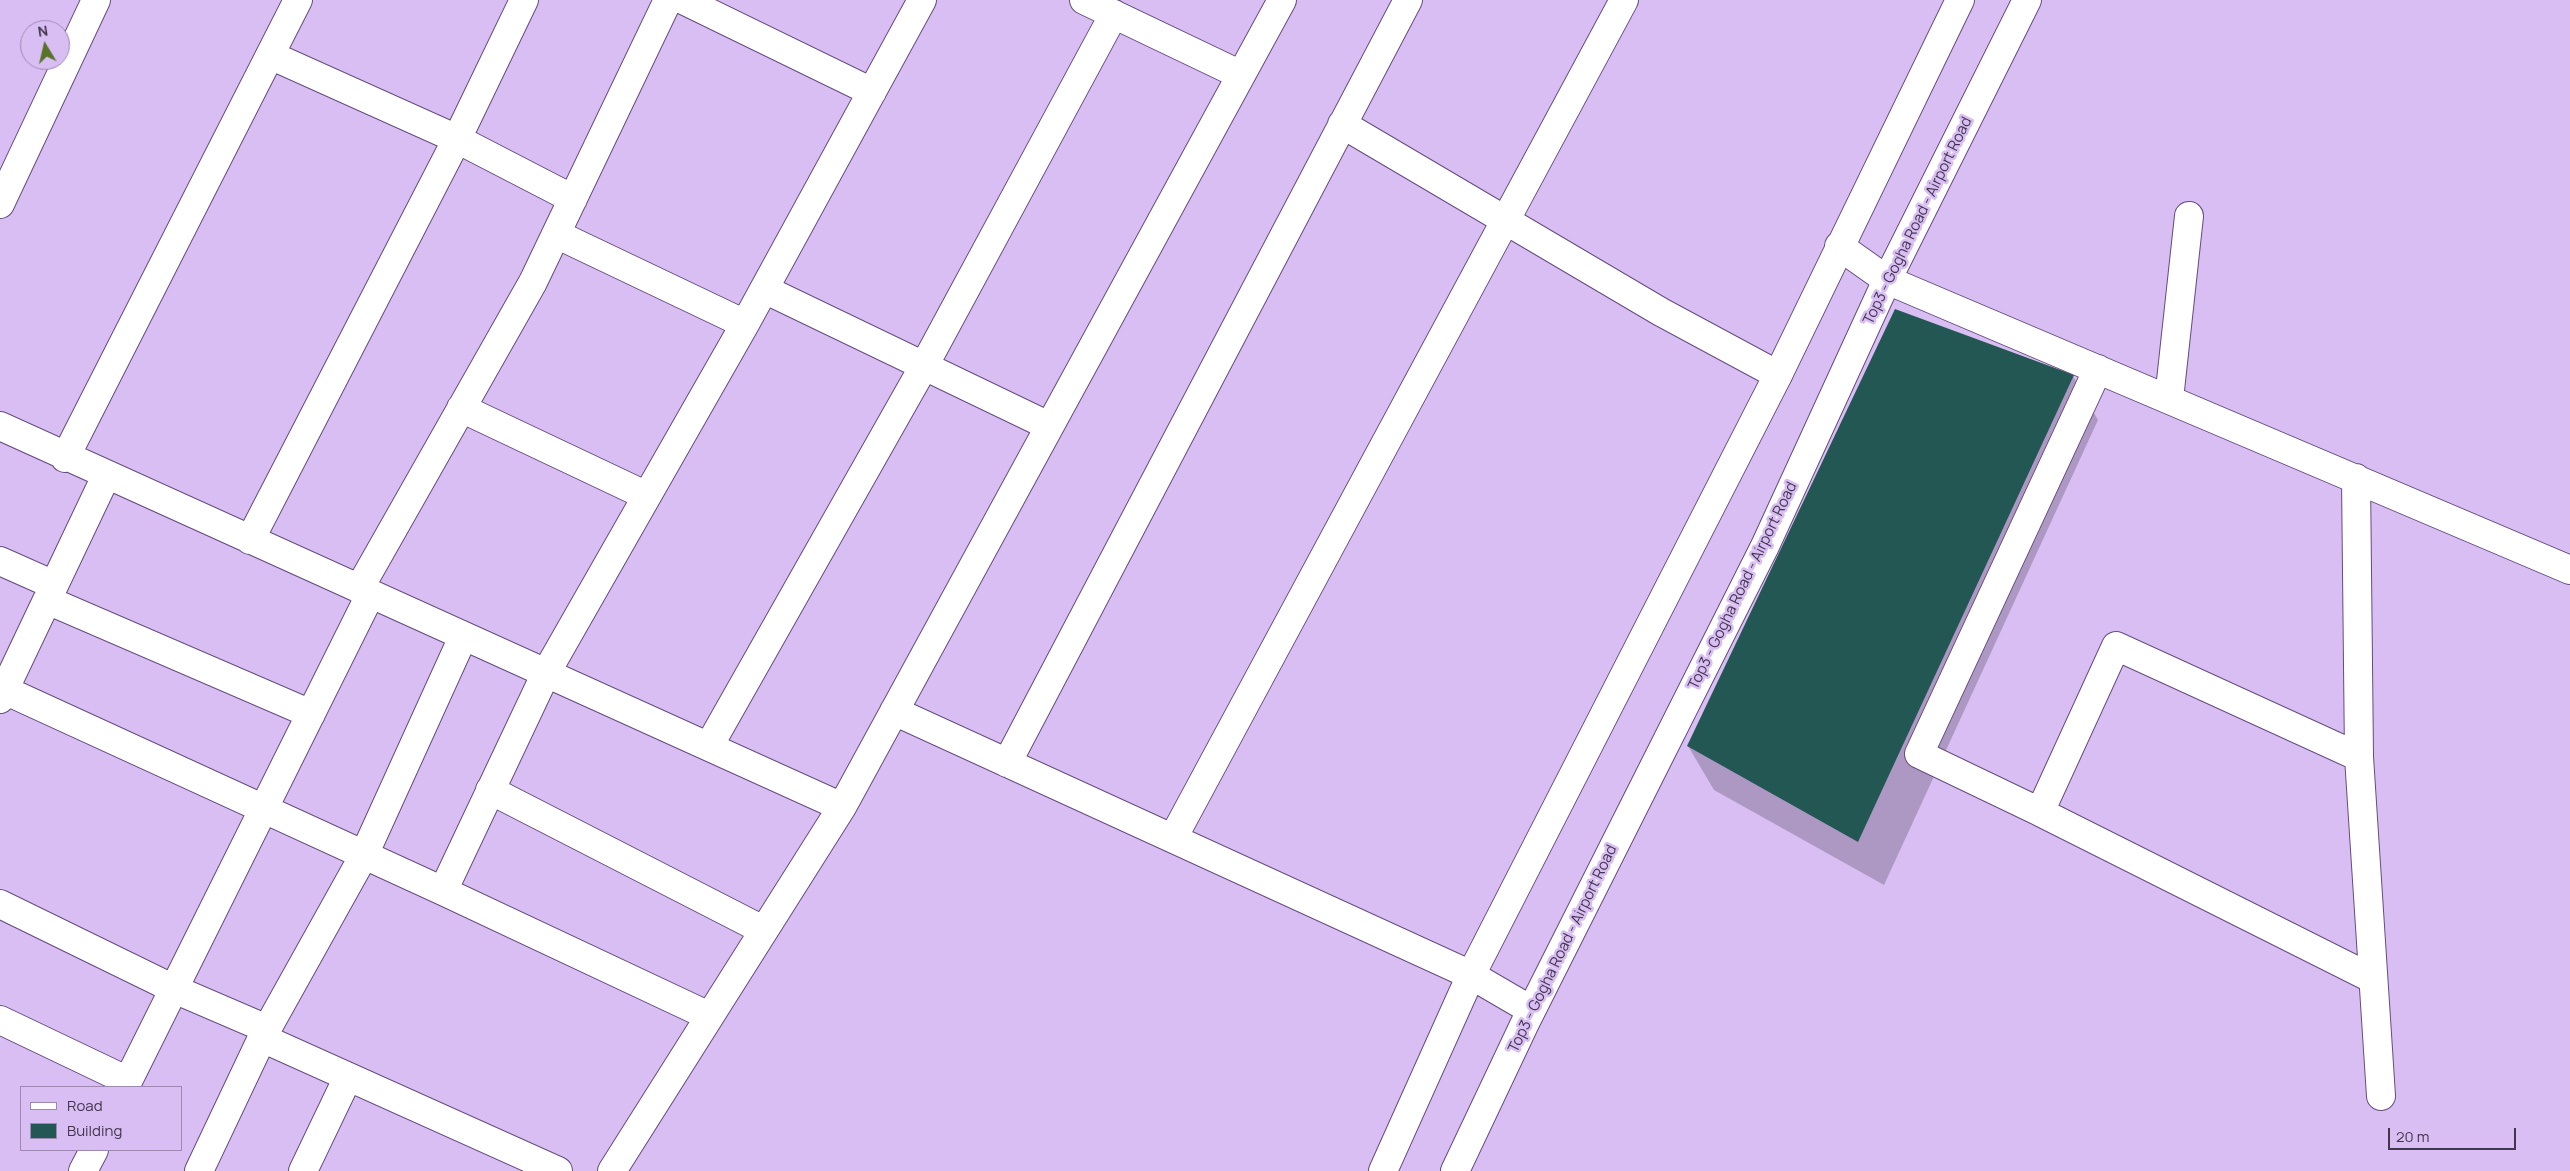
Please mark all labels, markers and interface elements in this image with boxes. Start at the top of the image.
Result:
north arrow [20,20,70,70]
text: N [36,21,49,41]
street label: Top3 - Gogha Road - Airport Road [1860,114,1976,328]
street label: Top3 - Gogha Road - Airport Road [1685,479,1801,693]
street label: Top3 - Gogha Road - Airport Road [1505,842,1621,1056]
legend [20,1086,182,1151]
text: Road [67,1095,103,1116]
scale bar [2390,1118,2518,1150]
text: Building [67,1120,122,1141]
text: 20 m [2396,1126,2429,1147]

